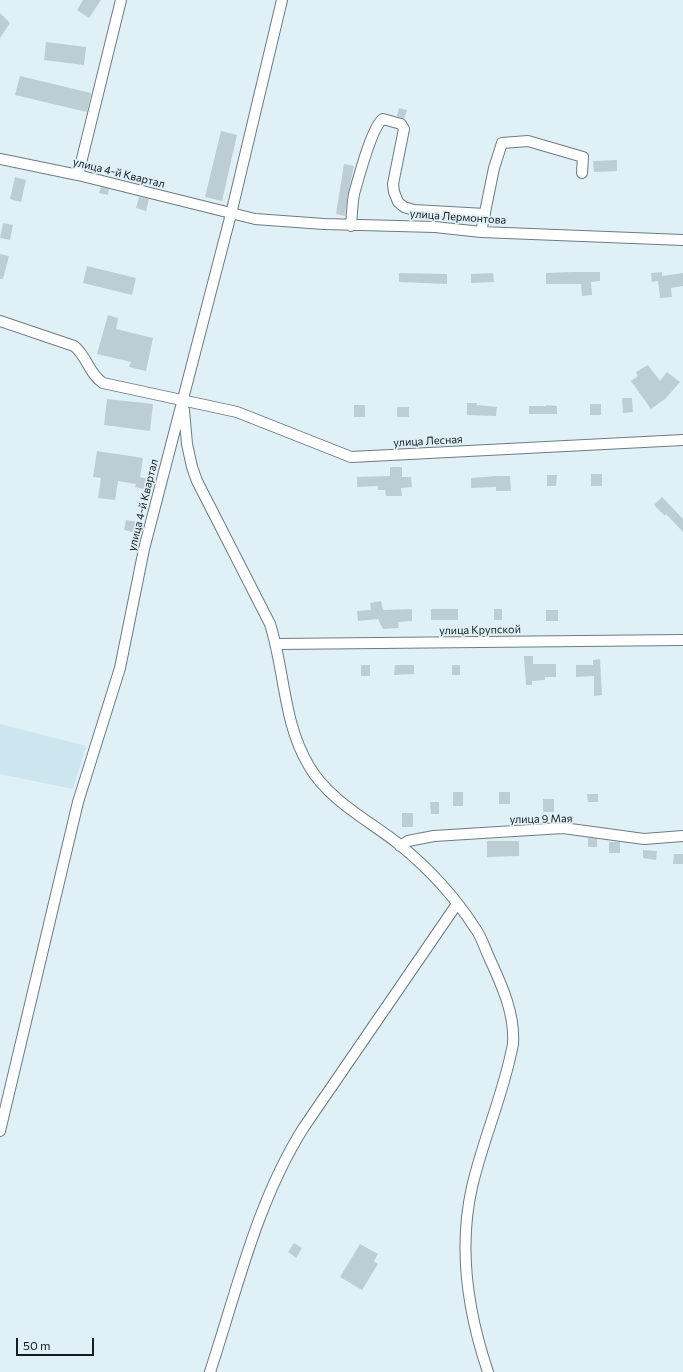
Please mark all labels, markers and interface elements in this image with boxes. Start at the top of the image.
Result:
street label: улица 4-й Квартал [72,155,166,191]
street label: улица Лермонтова [409,207,507,227]
street label: улица Лесная [393,433,463,449]
street label: улица 4-й Квартал [125,458,161,552]
street label: улица Крупской [439,623,521,637]
street label: улица 9 Мая [509,812,573,826]
scale bar [18,1330,96,1356]
text: 50 m [23,1338,51,1352]

